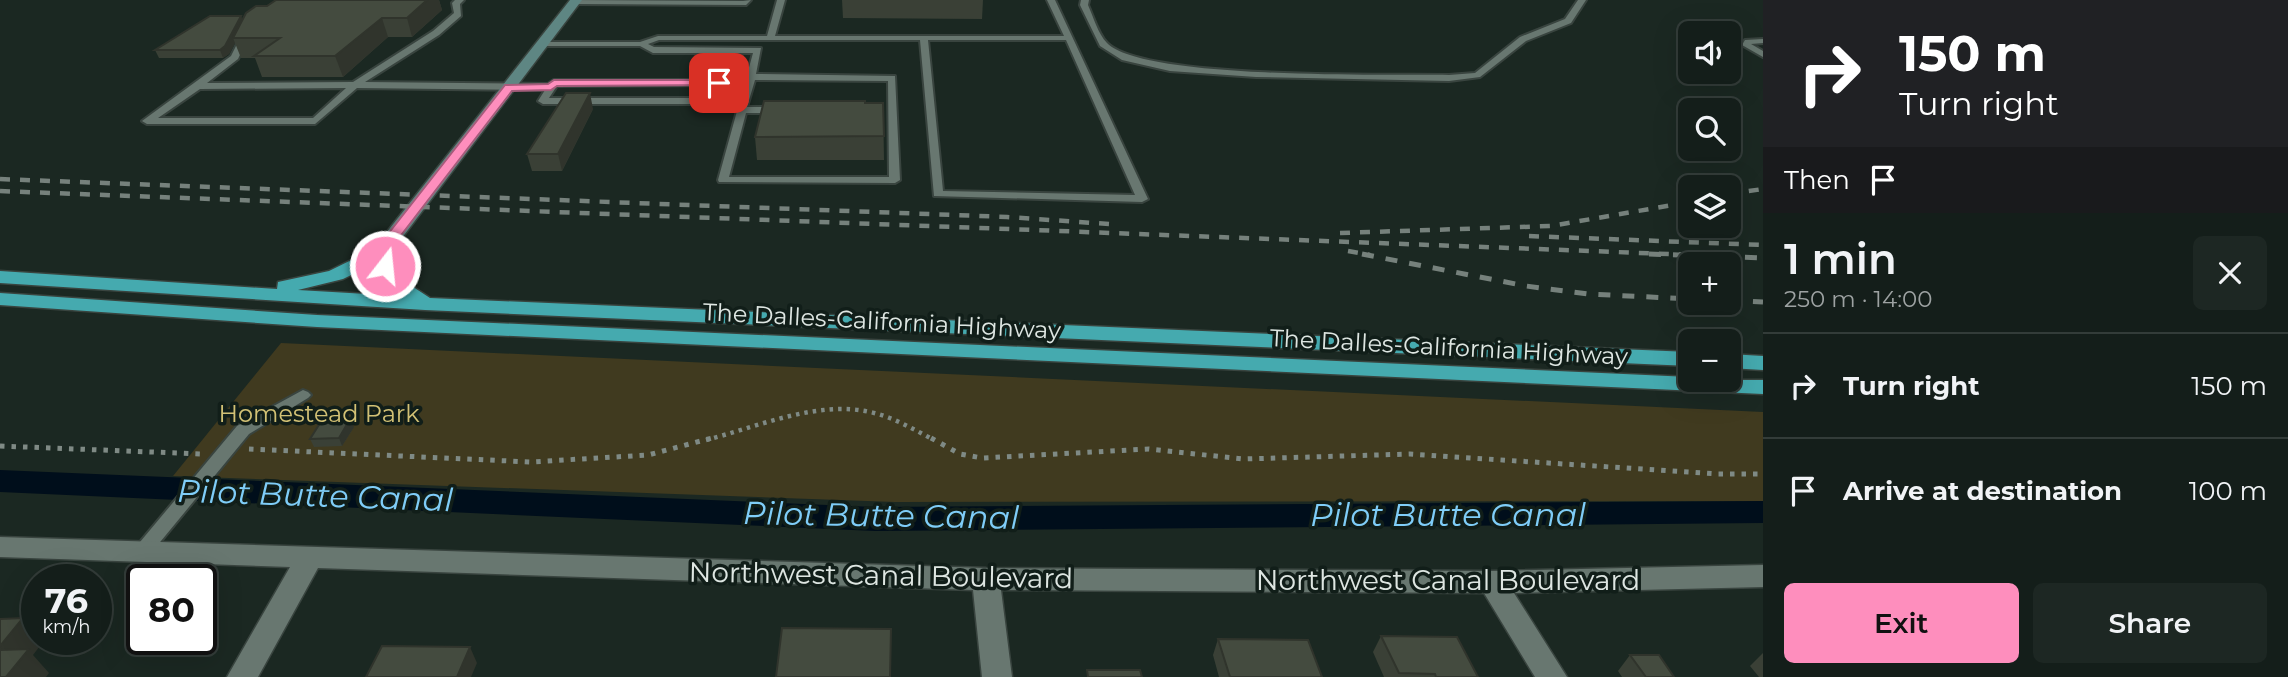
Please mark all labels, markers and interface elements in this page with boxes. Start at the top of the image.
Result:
map controls [1678,21,1741,392]
button: sound [1678,21,1741,84]
text: 150 m [1899,24,2046,83]
icon: right [1784,28,1875,119]
pin [689,53,749,113]
icon: arrive [700,64,738,102]
text: Turn right [1899,84,2059,123]
button: search [1678,98,1741,161]
icon: arrive [1864,161,1902,199]
text: Then [1784,164,1850,196]
button: layers [1678,175,1741,238]
position arrow [348,229,422,303]
text: 1 min [1784,233,1897,285]
button: close [2193,236,2267,310]
button: + [1678,252,1741,315]
text: 250 m · 14:00 [1784,285,1933,313]
street label: The Dalles-California Highway [702,297,1062,345]
street label: The Dalles-California Highway [1269,323,1629,371]
button: − [1678,329,1741,392]
icon: right [1784,367,1822,405]
text: Turn right [1843,370,1979,402]
text: 150 m [2191,370,2267,402]
park label: Homestead Park [218,399,420,428]
water label: Pilot Butte Canal [176,471,454,519]
icon: arrive [1784,472,1822,510]
text: Arrive at destination [1843,475,2122,507]
text: 100 m [2189,475,2267,507]
water label: Pilot Butte Canal [743,493,1020,537]
water label: Pilot Butte Canal [1310,495,1586,534]
street label: Northwest Canal Boulevard [688,555,1074,595]
street label: Northwest Canal Boulevard [1256,563,1640,597]
speed limit sign: 80 [126,564,217,655]
text: 76 [45,579,88,622]
button: Exit [1784,583,2019,663]
button: Share [2033,583,2267,663]
text: km/h [42,616,91,638]

